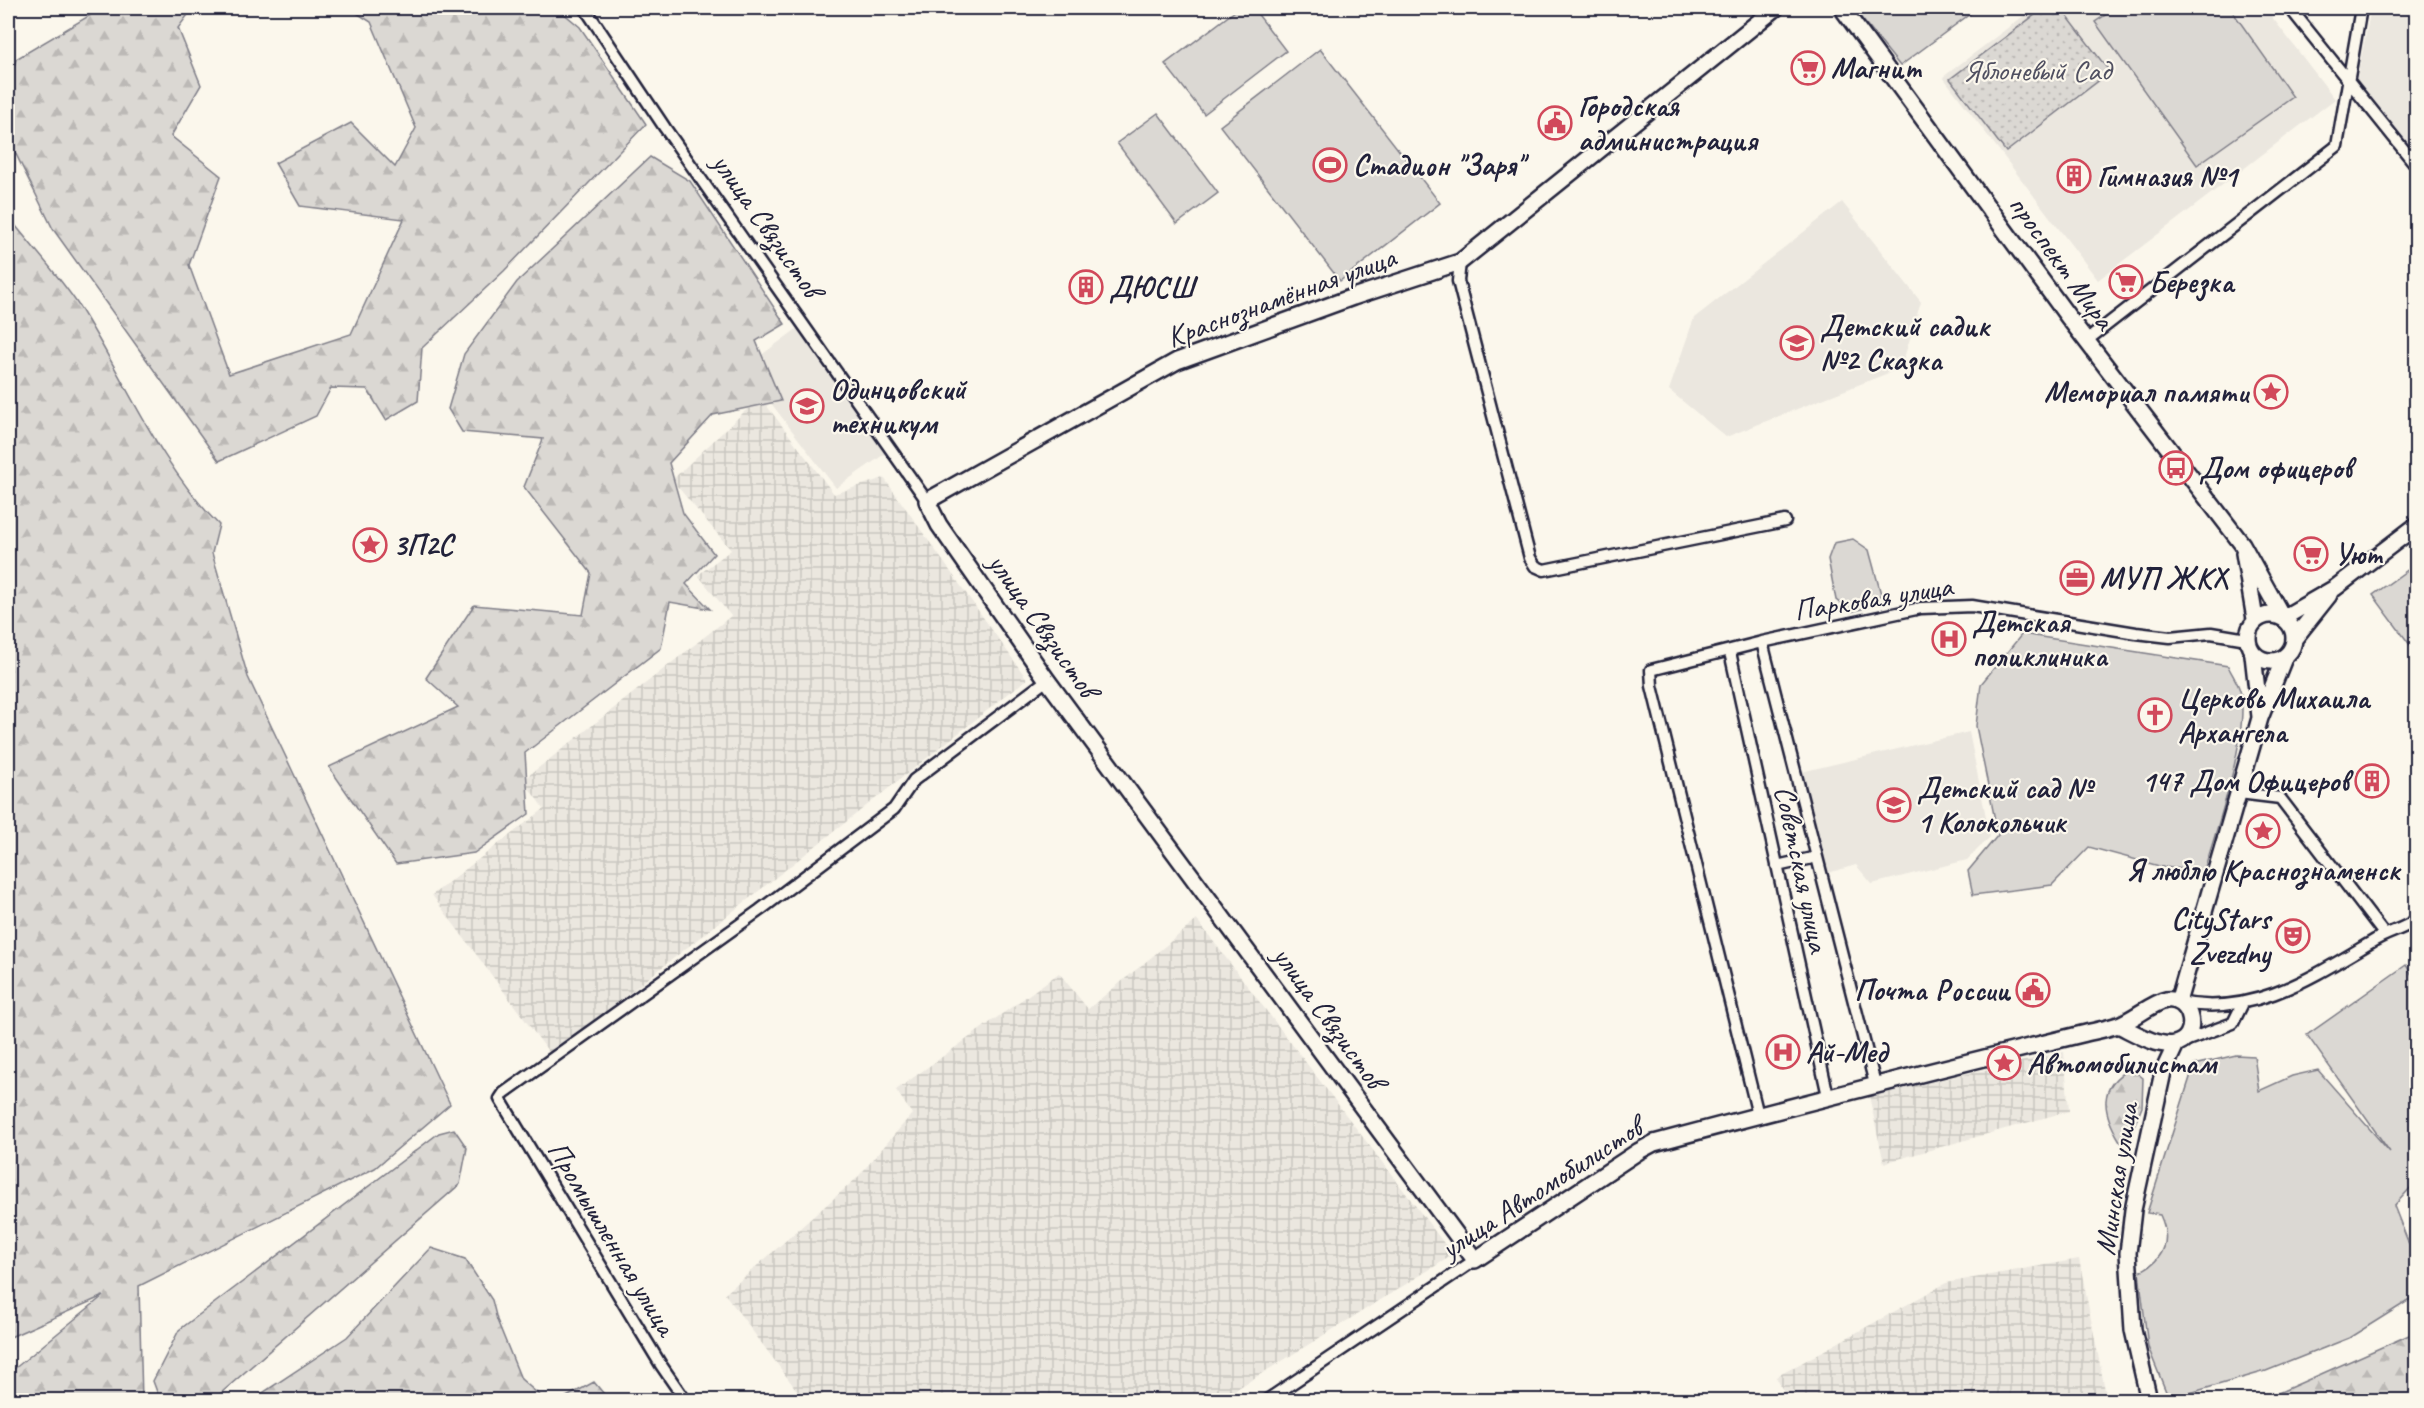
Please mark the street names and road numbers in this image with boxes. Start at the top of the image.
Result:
street label: улица Связистов [702,144,834,310]
street label: проспект Мира [2000,187,2125,338]
street label: Краснознамённая улица [1161,237,1402,356]
street label: улица Связистов [978,544,1110,710]
street label: Парковая улица [1791,566,1957,629]
street label: Советская улица [1766,782,1839,958]
street label: улица Связистов [1263,937,1398,1101]
street label: Минская улица [2085,1098,2147,1258]
street label: улица Автомобилистов [1431,1105,1655,1268]
street label: Промышленная улица [539,1134,686,1345]

